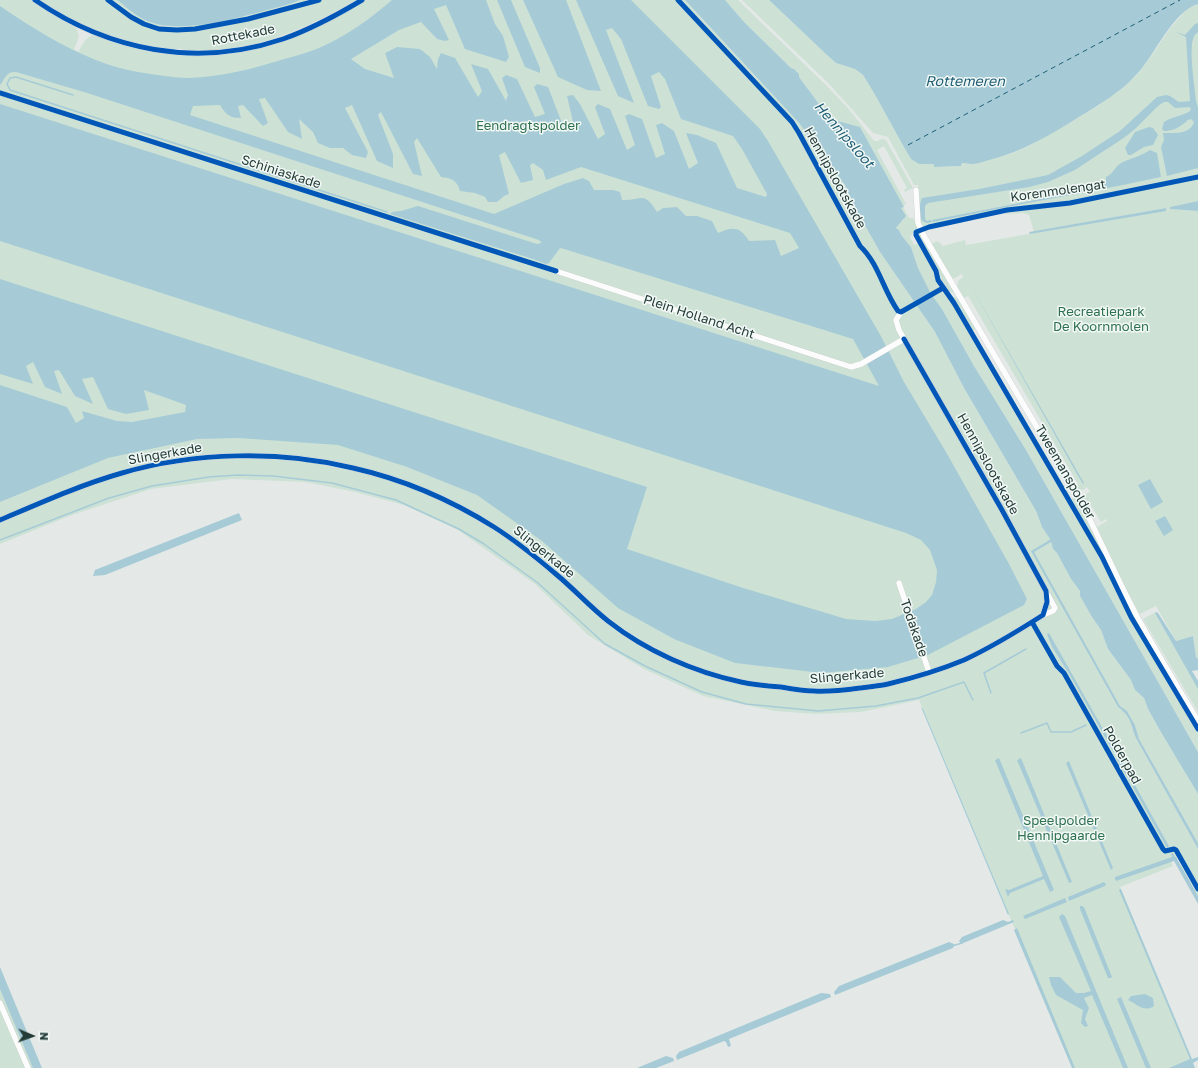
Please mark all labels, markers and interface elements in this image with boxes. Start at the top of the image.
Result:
street label: Rottekade [210,21,276,49]
water label: Rottemeren [925,74,1005,90]
water label: Hennipsloot [811,98,877,172]
park label: Eendragtspolder [476,118,580,134]
street label: Hennipslootskade [801,125,869,231]
street label: Schiniaskade [239,152,323,192]
street label: Korenmolengat [1009,177,1107,205]
street label: Plein Holland Acht [641,292,757,342]
park label: Recreatiepark De Koornmolen [1053,304,1149,335]
street label: Hennipslootskade [954,411,1022,517]
street label: Tweemanspolder [1032,422,1098,522]
street label: Slingerkade [127,440,203,468]
street label: Slingerkade [510,522,578,582]
street label: Todakade [897,597,931,659]
street label: Slingerkade [809,665,885,687]
street label: Polderpad [1100,723,1144,787]
park label: Speelpolder Hennipgaarde [1017,813,1105,844]
north arrow [12,1016,52,1056]
text: N [38,1032,51,1041]

